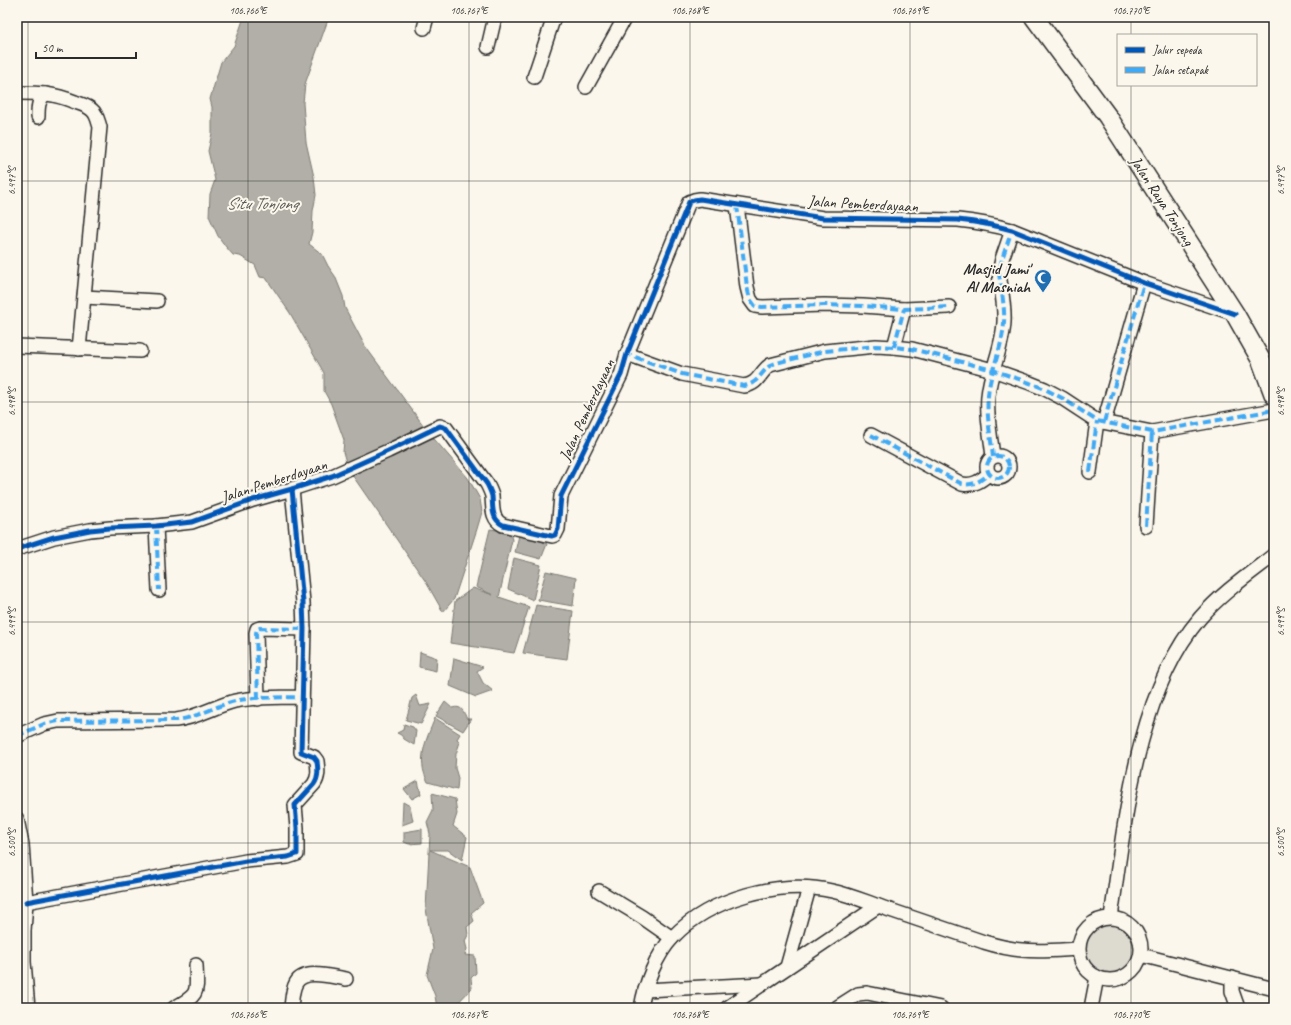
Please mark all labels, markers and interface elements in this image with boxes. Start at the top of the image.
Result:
text: 106.766°E [229,4,268,17]
text: 106.767°E [450,4,489,17]
text: 106.768°E [671,4,710,17]
text: 106.769°E [891,4,930,17]
text: 106.770°E [1112,4,1151,17]
scale bar [36,34,136,60]
legend [1117,34,1257,86]
text: 50 m [42,40,64,56]
text: Jalur sepeda [1152,42,1203,58]
text: Jalan setapak [1152,62,1209,78]
street label: Jalan Raya Tonjong [1125,151,1199,251]
text: 6.497°S [5,165,18,195]
text: 6.497°S [1274,165,1287,195]
street label: Jalan Pemberdayaan [806,191,919,217]
water label: Situ Tonjong [227,193,300,214]
place label: Masjid Jami' Al Masniah [963,259,1033,297]
mosque icon: Masjid Jami' Al Masniah [1033,268,1053,293]
street label: Jalan Pemberdayaan [554,355,620,465]
text: 6.498°S [5,386,18,416]
text: 6.498°S [1274,386,1287,416]
street label: Jalan Pemberdayaan [218,454,330,508]
text: 6.499°S [5,606,18,636]
text: 6.499°S [1274,606,1287,636]
text: 6.500°S [5,827,18,857]
text: 6.500°S [1274,827,1287,857]
text: 106.766°E [229,1008,268,1021]
text: 106.767°E [450,1008,489,1021]
text: 106.768°E [671,1008,710,1021]
text: 106.769°E [891,1008,930,1021]
text: 106.770°E [1112,1008,1151,1021]

